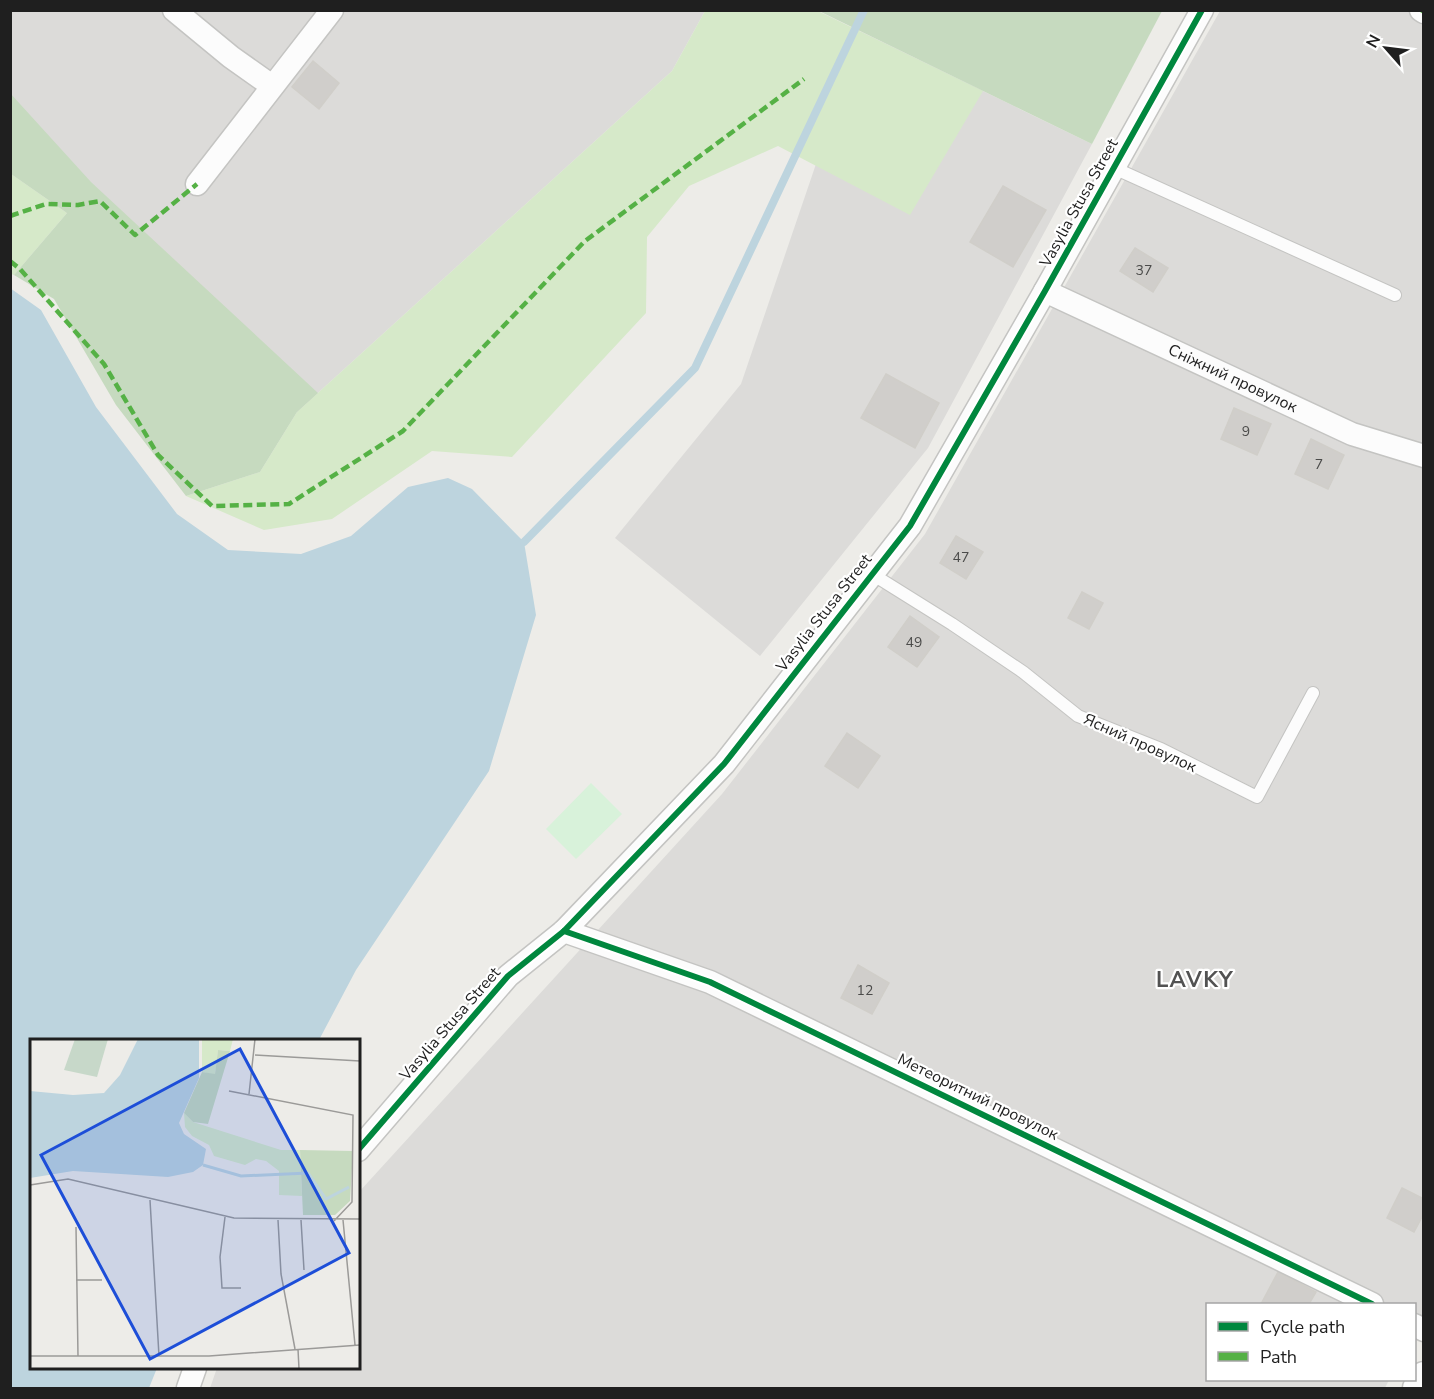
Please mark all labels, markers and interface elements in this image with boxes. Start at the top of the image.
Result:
north arrow [1356,18,1416,78]
text: N [1361,31,1386,52]
street label: Vasylia Stusa Street [1034,134,1124,272]
house number: 37 [1136,261,1152,280]
street label: Сніжний провулок [1164,339,1301,418]
house number: 9 [1242,422,1250,441]
house number: 7 [1315,455,1323,474]
house number: 47 [953,548,969,567]
street label: Vasylia Stusa Street [770,549,877,677]
house number: 49 [906,633,922,652]
street label: Ясний провулок [1080,708,1201,778]
street label: Vasylia Stusa Street [394,962,506,1086]
district label: LAVKY [1156,965,1234,995]
house number: 12 [857,981,873,1000]
inset map [30,1039,360,1369]
street label: Метеоритний провулок [894,1048,1063,1146]
legend [1206,1303,1416,1381]
text: Cycle path [1260,1315,1345,1339]
text: Path [1260,1345,1297,1369]

